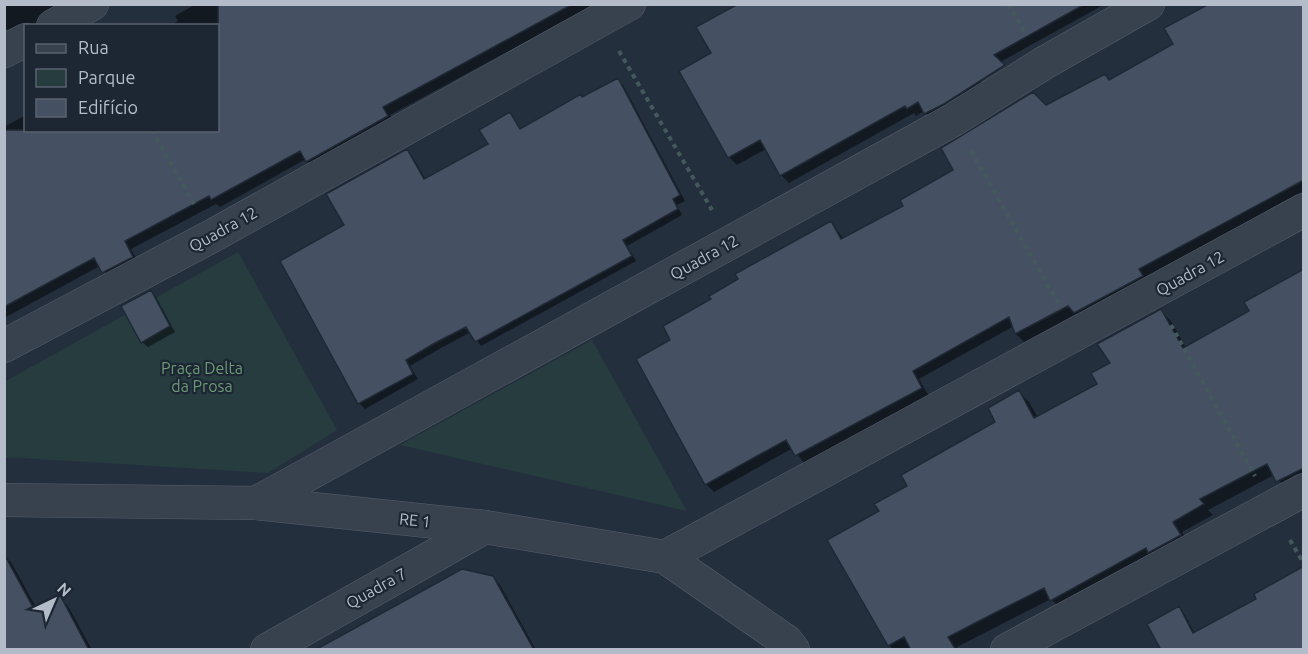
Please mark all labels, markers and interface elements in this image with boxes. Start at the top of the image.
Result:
legend [24,24,219,132]
text: Rua [78,37,109,57]
text: Parque [78,67,135,87]
text: Edifício [78,97,138,117]
street label: Quadra 12 [186,203,260,255]
street label: Quadra 12 [667,231,741,283]
street label: Quadra 12 [1153,247,1227,299]
park label: Praça Delta da Prosa [161,359,243,395]
street label: RE 1 [398,509,432,531]
street label: Quadra 7 [343,564,409,612]
north arrow [24,570,84,630]
text: N [54,579,75,600]

